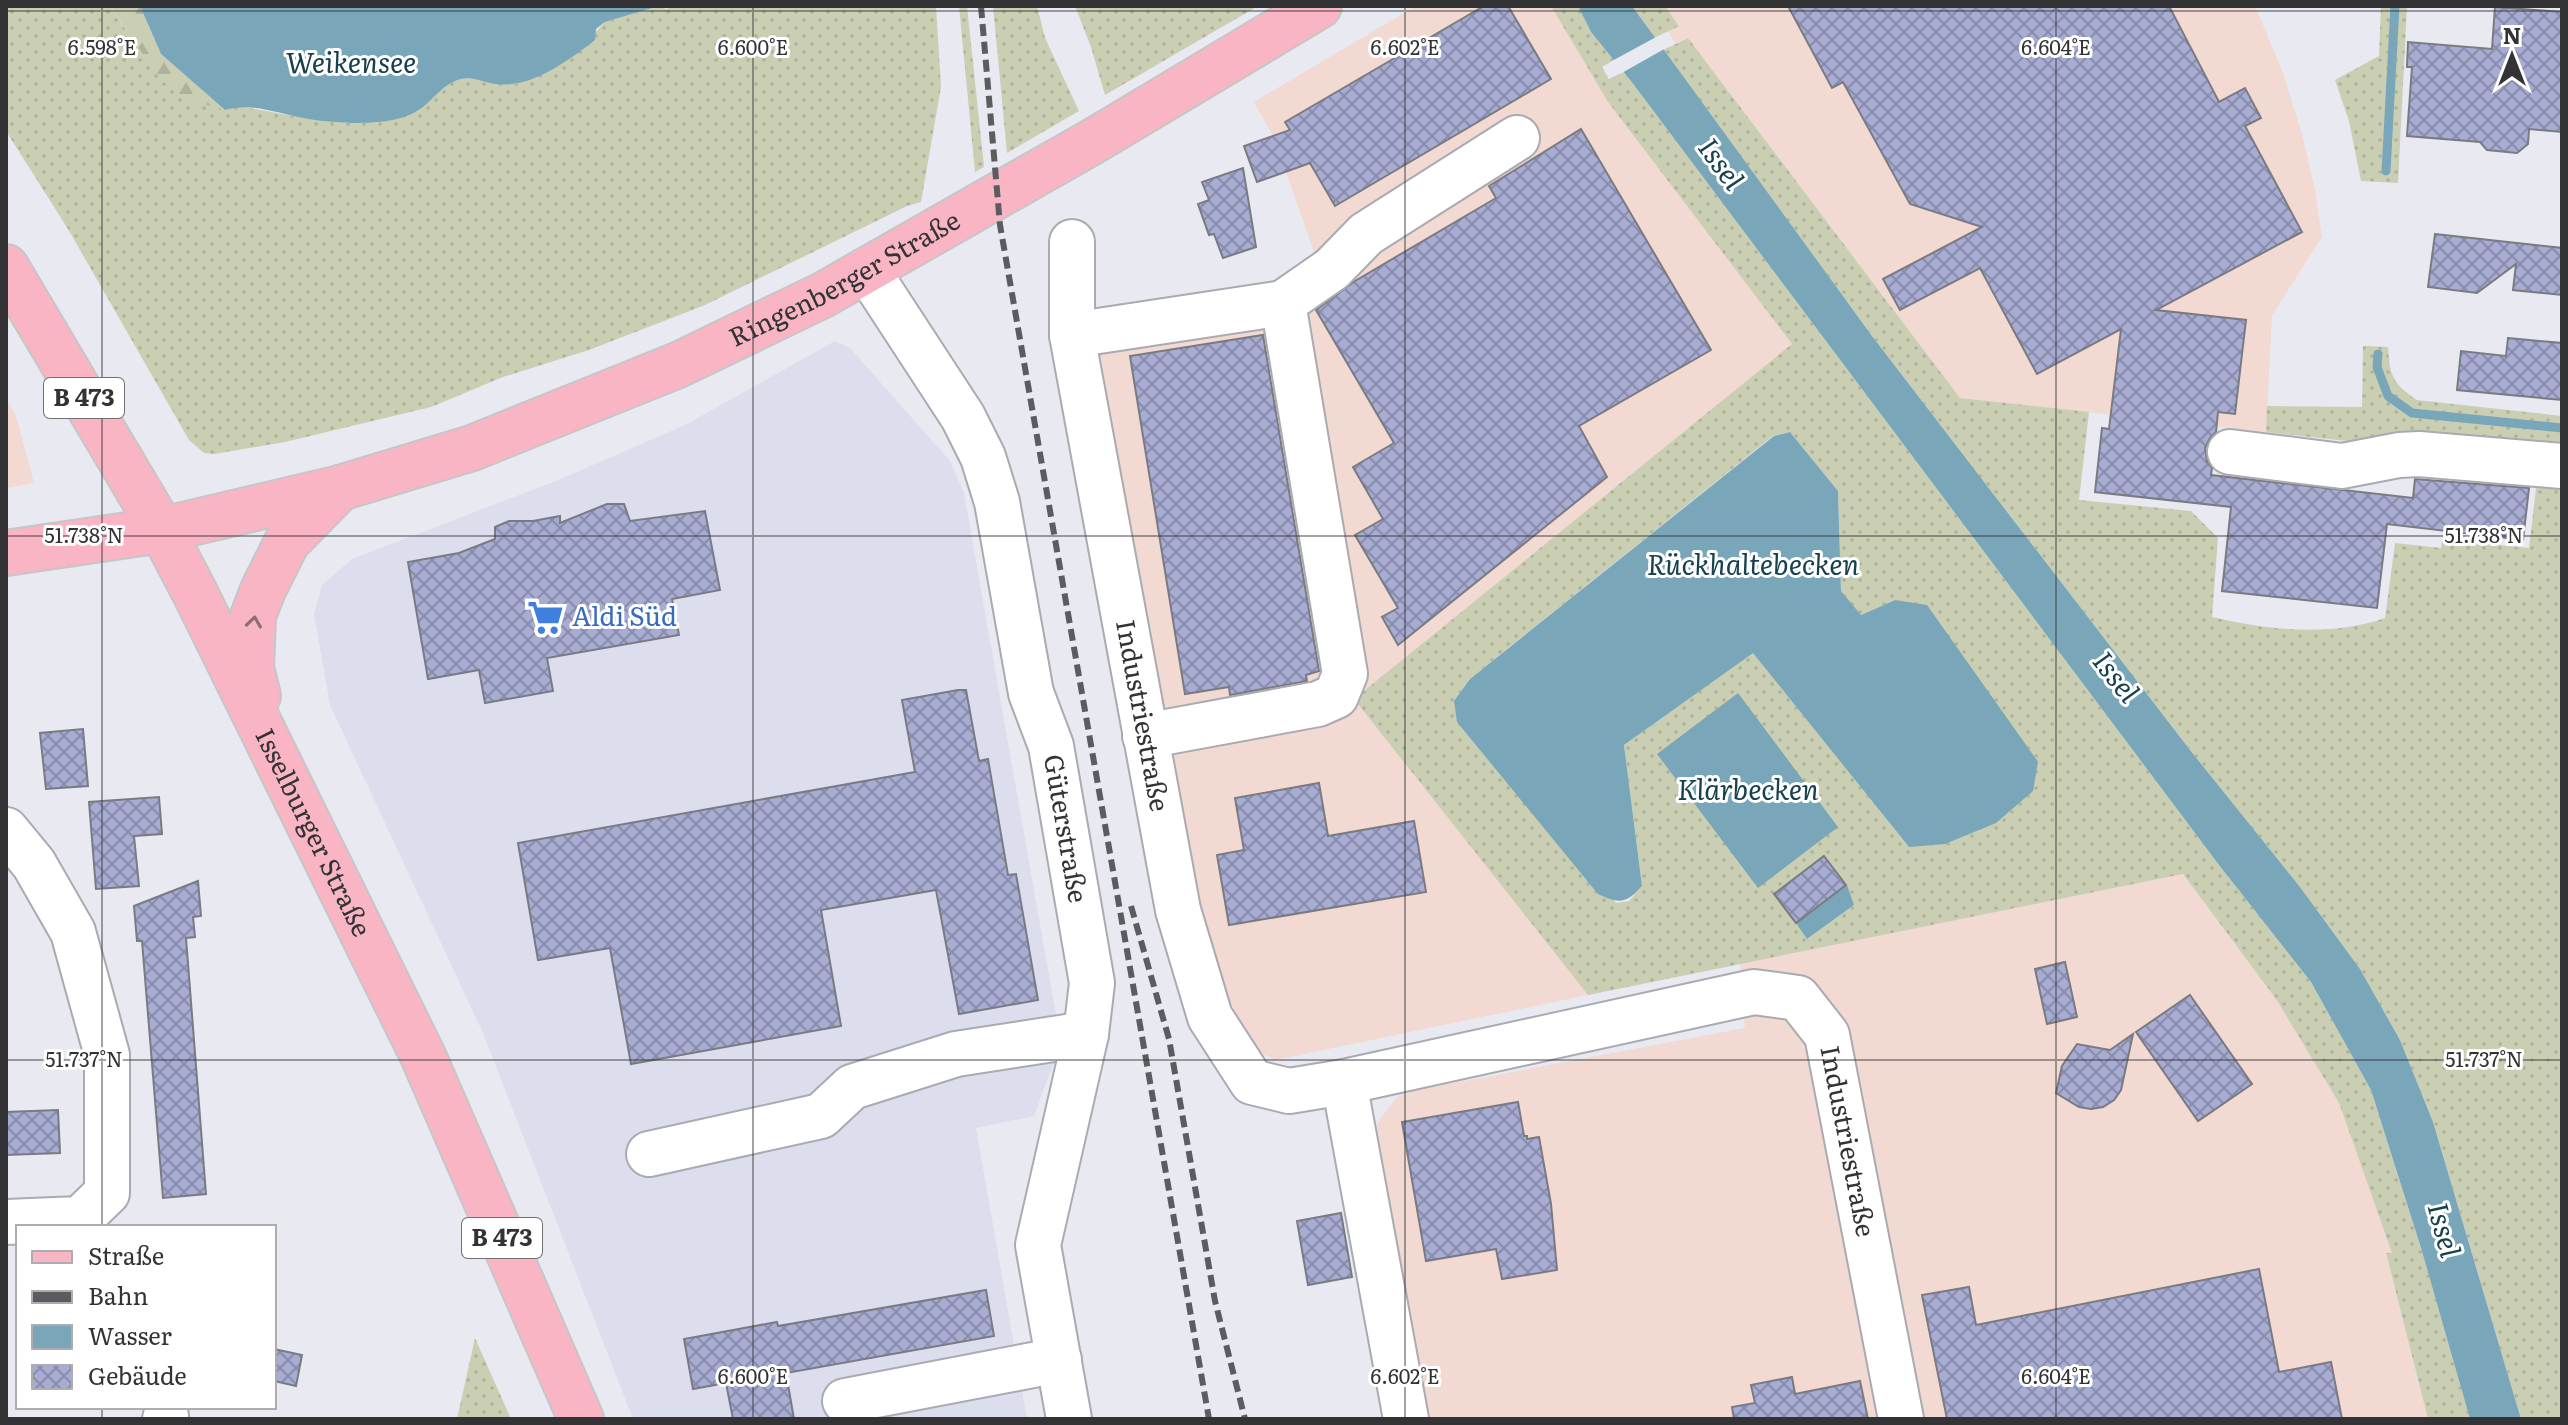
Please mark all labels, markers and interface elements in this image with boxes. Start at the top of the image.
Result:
north arrow [2472,16,2552,96]
text: N [2503,18,2521,51]
text: 6.598°E [68,31,136,61]
text: 6.600°E [718,31,788,61]
text: 6.602°E [1371,31,1439,61]
text: 6.604°E [2021,31,2091,61]
water label: Weikensee [286,40,416,82]
water label: Issel [1689,128,1756,198]
street label: Ringenberger Straße [721,199,966,355]
road number: B 473 [44,378,124,418]
text: 51.738°N [45,519,123,549]
text: 51.738°N [2445,519,2523,549]
water label: Rückhaltebecken [1647,542,1860,584]
place label: Aldi Süd [572,595,677,634]
supermarket icon: Aldi Süd [527,598,565,636]
one-way arrow [245,615,262,629]
street label: Industriestraße [1108,616,1181,814]
water label: Issel [2084,641,2151,710]
street label: Isselburger Straße [247,721,383,942]
street label: Güterstraße [1036,751,1100,906]
water label: Klärbecken [1677,767,1819,809]
street label: Industriestraße [1812,1042,1887,1240]
text: 51.737°N [45,1043,123,1073]
text: 51.737°N [2445,1043,2523,1073]
water label: Issel [2419,1197,2473,1262]
road number: B 473 [462,1218,542,1258]
legend [16,1225,276,1409]
text: Straße [88,1237,164,1272]
text: Bahn [88,1277,148,1312]
text: Wasser [88,1317,172,1352]
text: Gebäude [88,1357,187,1392]
text: 6.600°E [718,1360,788,1390]
text: 6.602°E [1371,1360,1439,1390]
text: 6.604°E [2021,1360,2091,1390]

